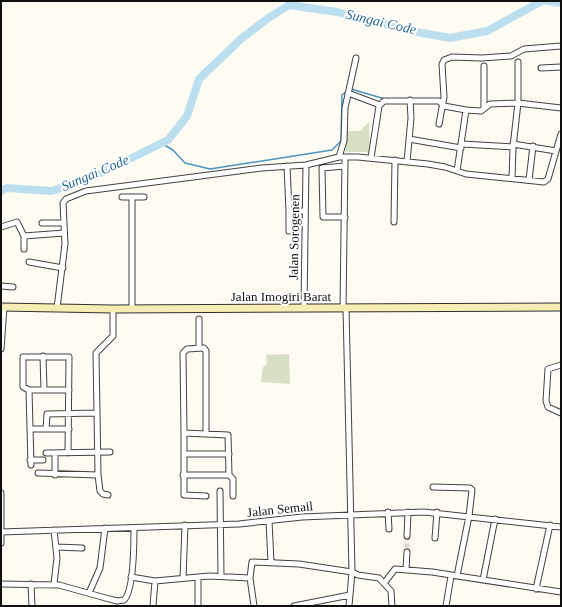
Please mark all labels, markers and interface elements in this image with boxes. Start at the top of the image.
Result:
water label: Sungai Code [344,7,418,37]
water label: Sungai Code [59,152,131,194]
street label: Jalan Sorogenen [286,194,302,280]
street label: Jalan Imogiri Barat [231,289,332,304]
street label: Jalan Semail [246,498,314,520]

